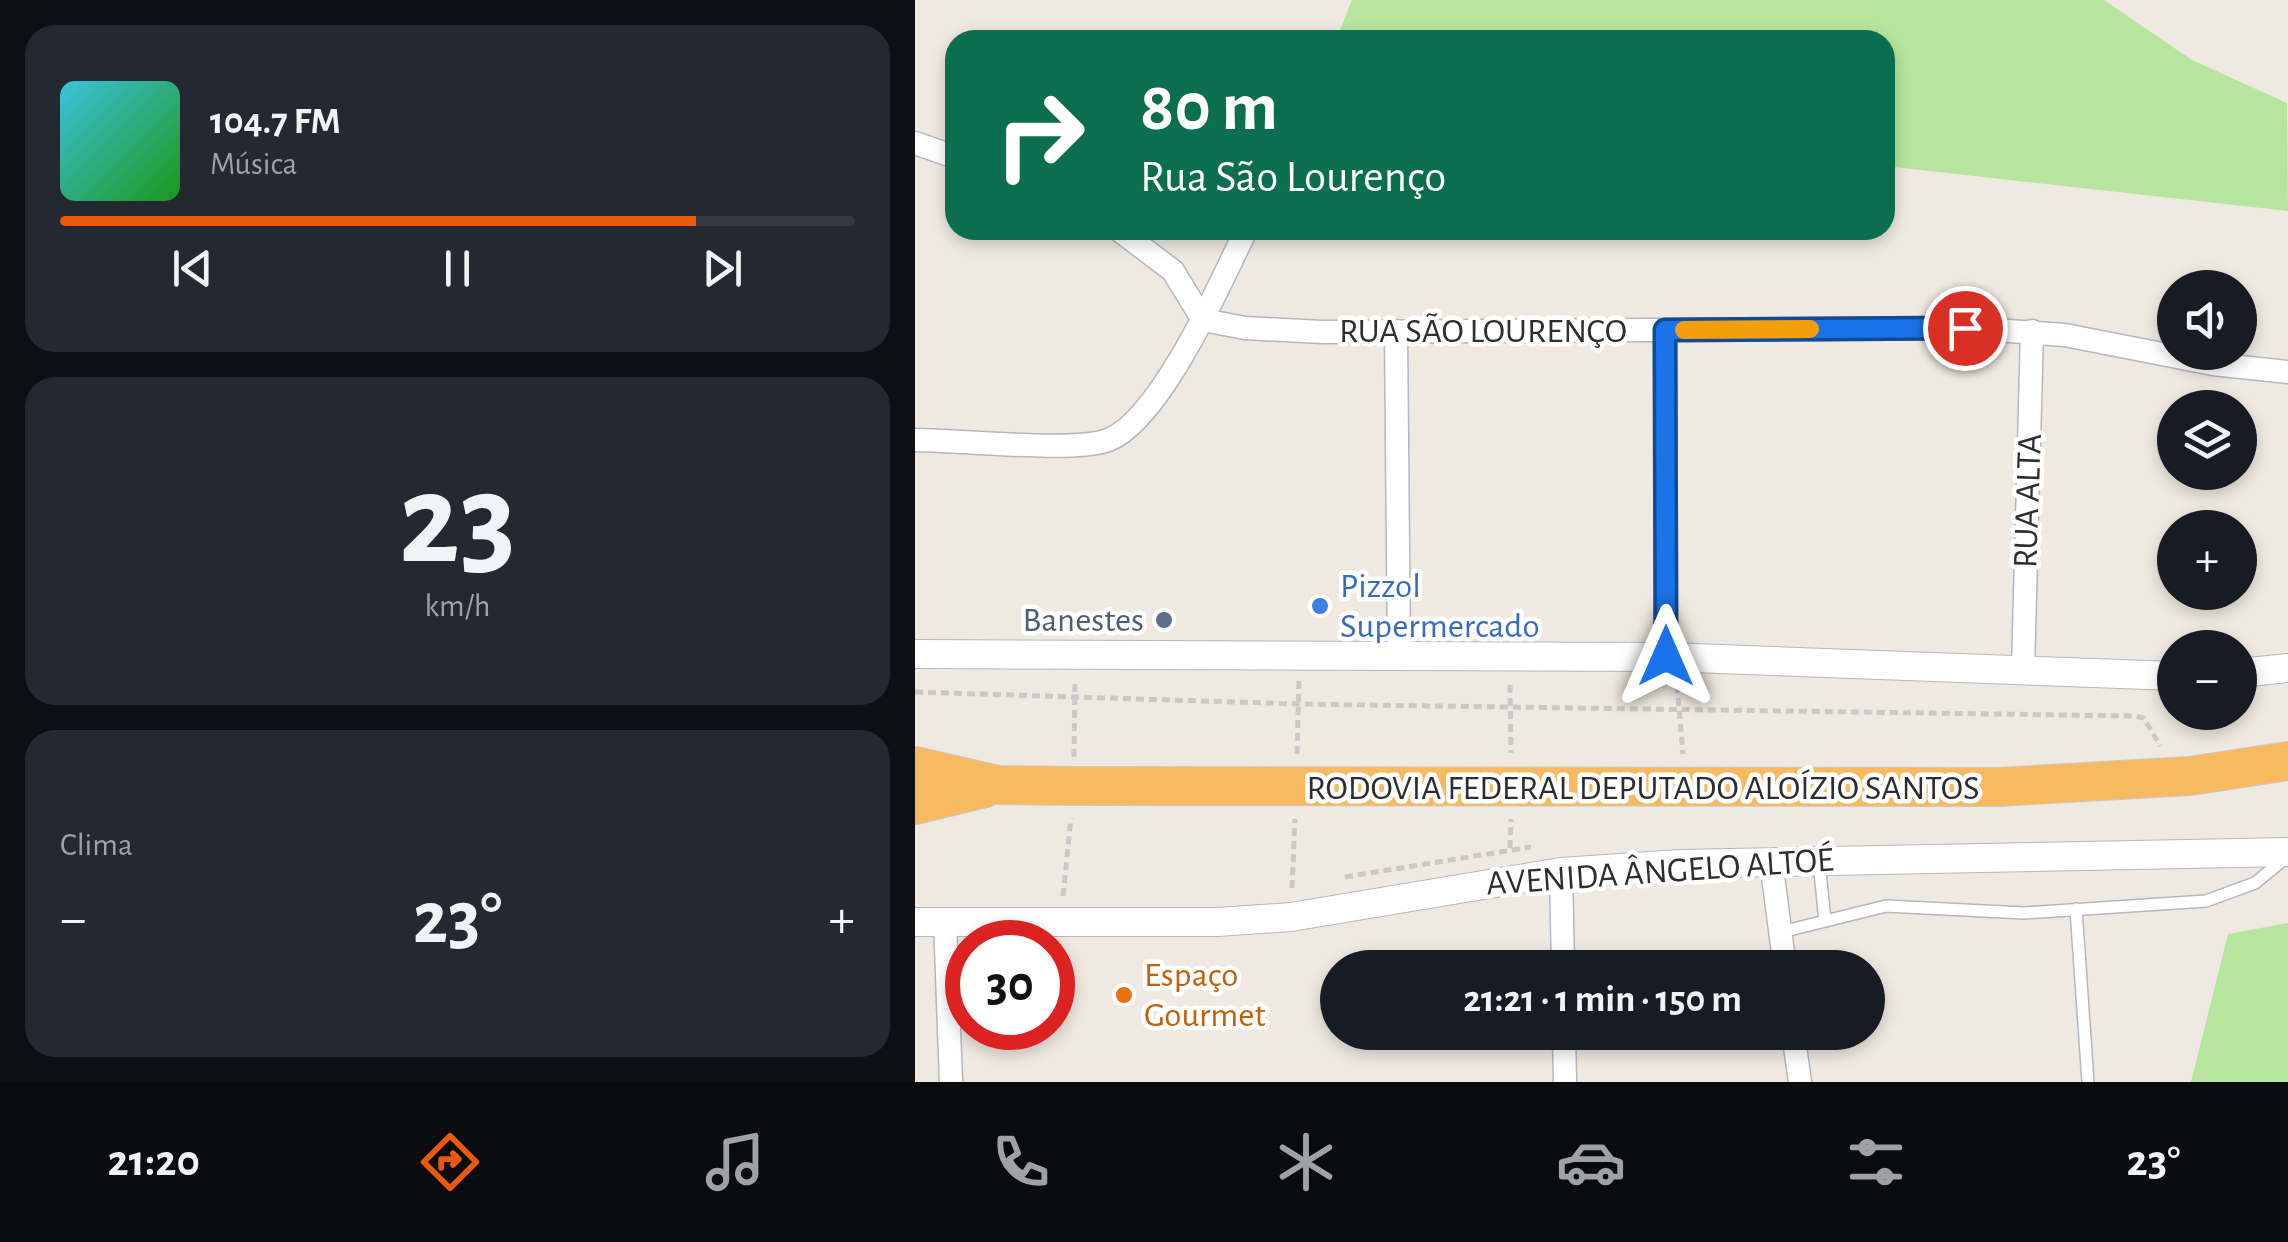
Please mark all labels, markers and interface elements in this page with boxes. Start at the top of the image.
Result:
icon: right [975,70,1105,200]
text: 80 m [1140,73,1278,143]
text: 104.7 FM [210,103,341,141]
text: Música [210,148,297,180]
text: Rua São Lourenço [1140,155,1446,200]
icon: previous [165,241,220,296]
icon: pause [430,241,485,296]
icon: next [695,241,750,296]
map controls [2157,270,2257,730]
button: sound [2157,270,2257,370]
pin [1923,286,2008,371]
icon: arrive [1938,301,1993,356]
street label: RUA SÃO LOURENÇO [1339,312,1627,349]
button: layers [2157,390,2257,490]
street label: RUA ALTA [2008,433,2048,569]
text: 23 [399,457,516,587]
button: + [2157,510,2257,610]
place label: Pizzol Supermercado [1340,569,1540,644]
text: km/h [424,590,491,622]
marker: Pizzol Supermercado [1309,595,1331,617]
place label: Banestes [1022,603,1144,638]
position arrow [1614,604,1718,708]
marker: Banestes [1153,609,1175,631]
button: − [2157,630,2257,730]
street label: RODOVIA FEDERAL DEPUTADO ALOÍZIO SANTOS [1307,769,1979,806]
text: Clima [60,829,133,861]
street label: AVENIDA ÂNGELO ALTOÉ [1485,840,1835,902]
text: 23° [413,882,502,957]
text: − [60,892,86,947]
text: + [829,892,855,947]
speed limit sign: 30 [945,920,1075,1050]
place label: Espaço Gourmet [1144,958,1266,1033]
text: 21:21 · 1 min · 150 m [1463,981,1742,1019]
marker: Espaço Gourmet [1113,984,1135,1006]
icon: directions [415,1127,485,1197]
icon: music [700,1127,770,1197]
icon: phone [986,1127,1056,1197]
icon: climate [1271,1127,1341,1197]
icon: car [1556,1127,1626,1197]
icon: filters [1841,1127,1911,1197]
text: 21:20 [108,1139,200,1184]
text: 23° [2127,1139,2180,1184]

